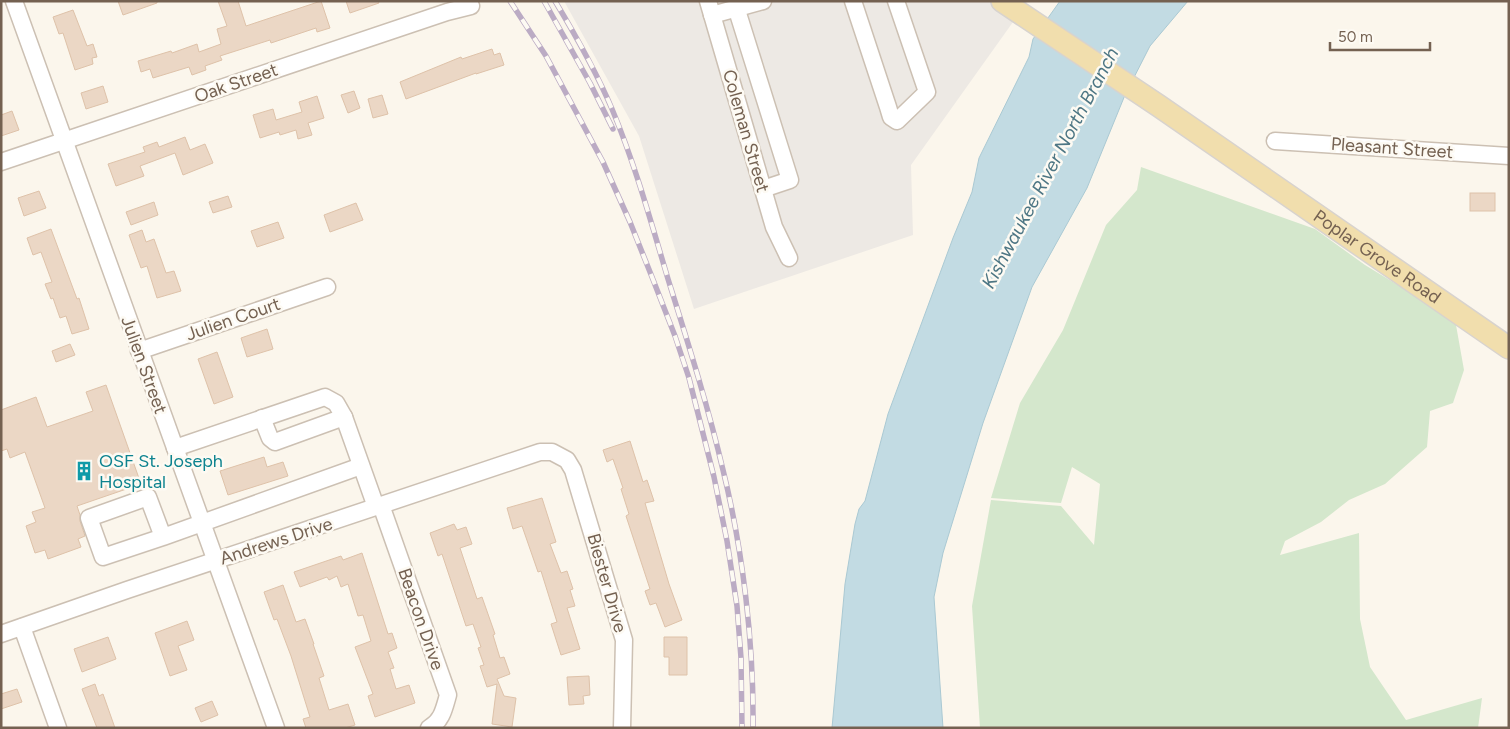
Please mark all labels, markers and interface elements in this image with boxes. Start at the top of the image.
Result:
scale bar [1330,20,1430,52]
text: 50 m [1338,28,1373,46]
water label: Kishwaukee River North Branch [977,43,1124,292]
street label: Oak Street [191,58,281,108]
street label: Coleman Street [718,67,774,195]
street label: Pleasant Street [1330,133,1454,163]
street label: Poplar Grove Road [1309,205,1445,308]
street label: Julien Court [183,293,283,345]
street label: Julien Street [116,313,172,417]
place label: OSF St. Joseph Hospital [99,450,223,493]
building icon: OSF St. Joseph Hospital [73,460,95,482]
street label: Andrews Drive [217,512,335,570]
street label: Biester Drive [582,531,632,635]
street label: Beacon Drive [393,565,449,673]

